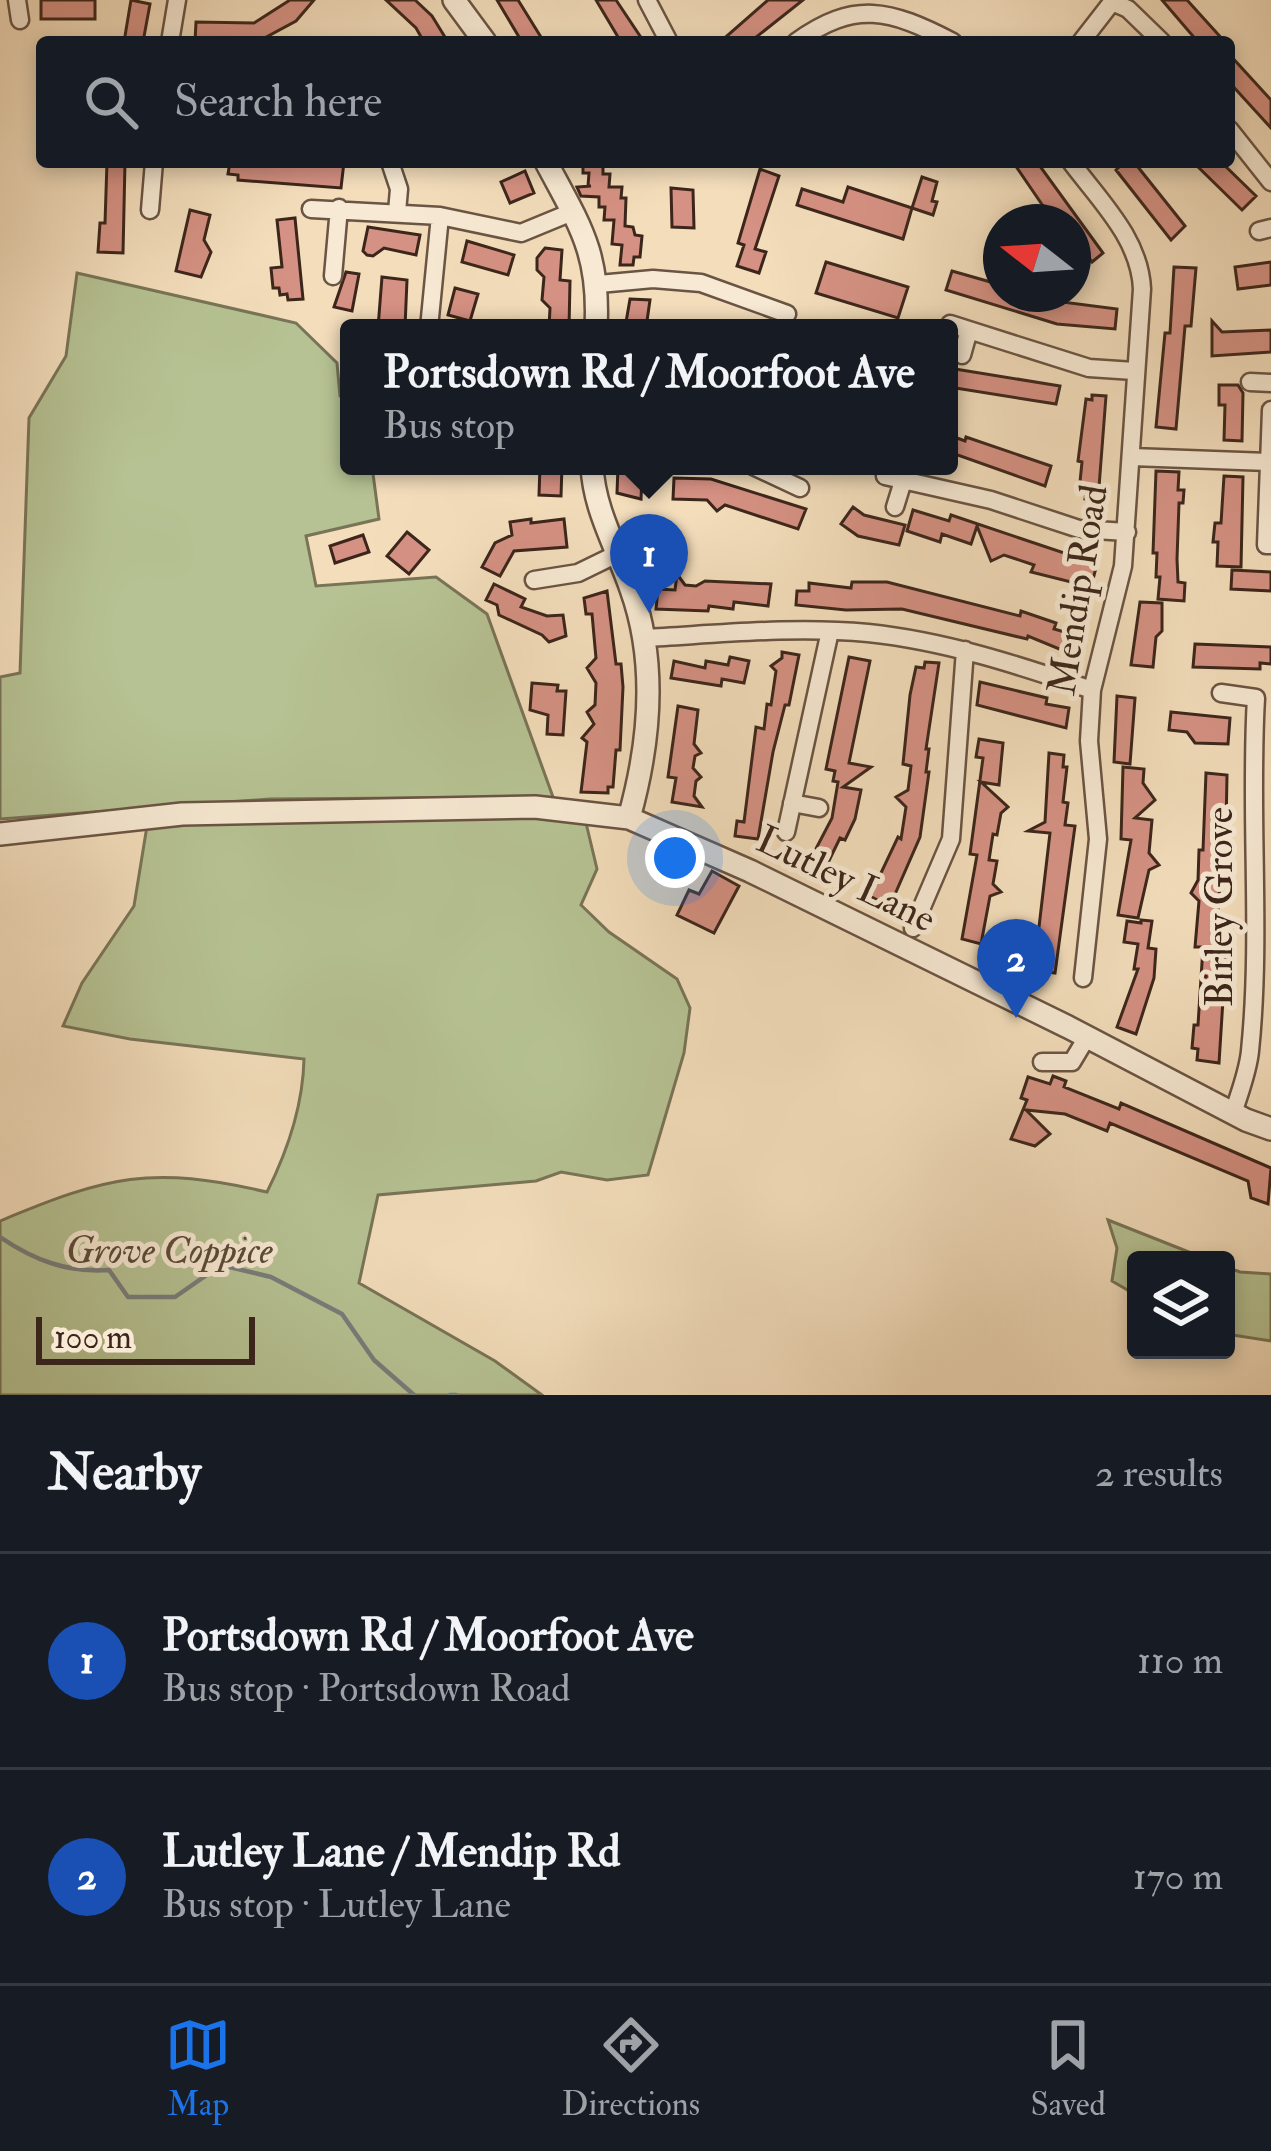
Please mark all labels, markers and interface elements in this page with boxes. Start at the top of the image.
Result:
search box [36,36,1235,168]
icon: search [78,69,144,135]
text: Search here [174,74,382,130]
north arrow [983,204,1091,312]
popup [340,319,958,475]
text: Portsdown Rd / Moorfoot Ave [383,345,915,401]
text: Bus stop [383,401,515,450]
street label: Mendip Road [1037,481,1119,699]
pin: 1 [610,514,688,613]
street label: Birley Grove [1195,807,1244,1007]
street label: Lutley Lane [748,815,944,943]
your location [645,828,705,888]
pin: 2 [977,919,1055,1018]
park label: Grove Coppice [66,1226,273,1275]
map controls [1127,1251,1235,1359]
button: layers [1127,1251,1235,1359]
scale bar [36,1311,255,1364]
text: 100 m [54,1317,132,1358]
text: Nearby [48,1441,201,1505]
text: 2 results [1095,1449,1223,1498]
text: Portsdown Rd / Moorfoot Ave [162,1608,694,1664]
text: 1 [80,1636,94,1685]
text: 110 m [1137,1636,1223,1685]
text: Bus stop · Portsdown Road [162,1664,570,1713]
text: Lutley Lane / Mendip Rd [162,1824,620,1880]
text: 2 [77,1852,97,1901]
text: 170 m [1133,1852,1223,1901]
text: Bus stop · Lutley Lane [162,1880,511,1929]
tab: Map [165,2012,231,2125]
tab: Directions [562,2012,700,2125]
tab: Saved [1030,2012,1106,2125]

